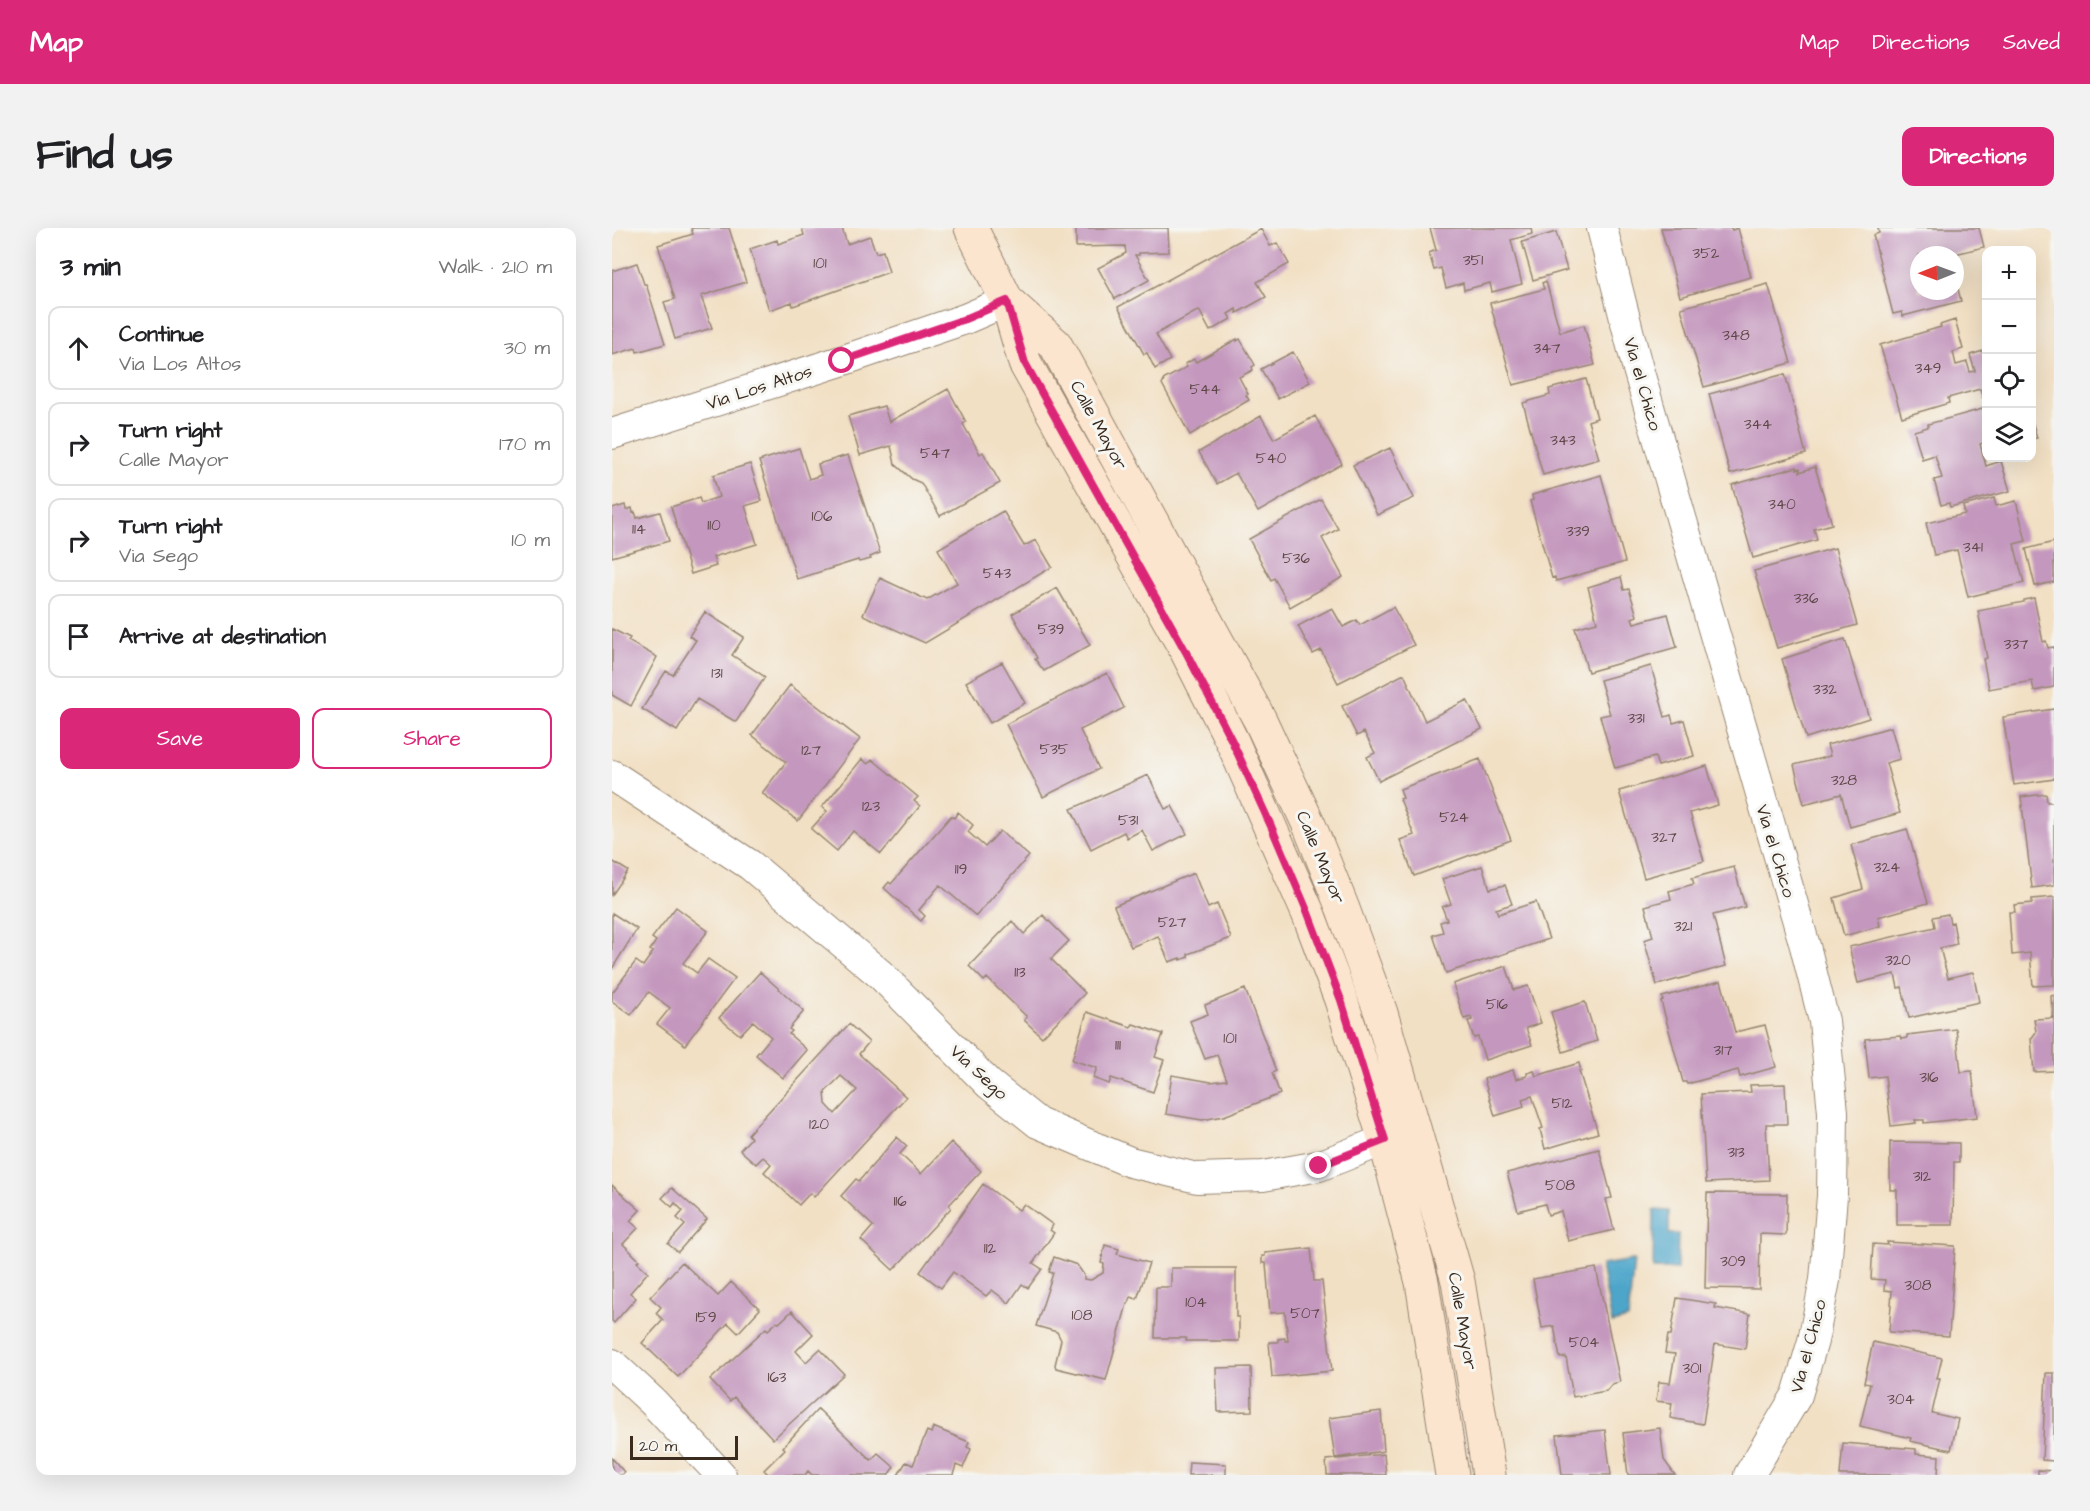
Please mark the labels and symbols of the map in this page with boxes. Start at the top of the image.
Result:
house number: 352 [1693,243,1720,264]
north arrow [1910,246,1964,300]
house number: 351 [1463,250,1483,271]
house number: 101 [813,253,827,274]
house number: 348 [1722,325,1750,346]
street label: Via el Chico [1617,335,1668,434]
house number: 347 [1533,338,1561,359]
route start [828,347,854,373]
house number: 349 [1915,358,1941,379]
street label: Via Los Altos [703,359,815,416]
street label: Calle Mayor [1063,376,1133,475]
house number: 544 [1189,379,1221,400]
house number: 344 [1744,414,1772,435]
house number: 343 [1550,430,1576,451]
house number: 547 [920,443,950,464]
house number: 540 [1256,448,1287,469]
house number: 340 [1768,494,1796,515]
house number: 106 [812,506,833,527]
house number: 110 [707,515,721,536]
house number: 114 [632,519,646,540]
house number: 339 [1566,521,1590,542]
house number: 341 [1963,537,1983,558]
house number: 536 [1282,548,1310,569]
house number: 543 [983,563,1012,584]
house number: 336 [1794,588,1819,609]
house number: 539 [1038,619,1064,640]
house number: 337 [2004,634,2028,655]
house number: 131 [711,663,723,684]
house number: 332 [1813,679,1837,700]
house number: 331 [1627,708,1645,729]
house number: 535 [1040,739,1069,760]
house number: 127 [801,740,821,761]
house number: 328 [1831,770,1857,791]
house number: 123 [862,796,880,817]
street label: Via el Chico [1750,802,1802,901]
street label: Calle Mayor [1289,807,1351,908]
house number: 524 [1439,807,1469,828]
house number: 531 [1118,810,1138,831]
house number: 327 [1651,827,1677,848]
house number: 324 [1874,857,1900,878]
house number: 119 [955,859,967,880]
house number: 527 [1158,912,1186,933]
house number: 321 [1674,916,1692,937]
house number: 320 [1885,950,1911,971]
house number: 113 [1014,962,1026,983]
house number: 516 [1486,994,1509,1015]
house number: 101 [1223,1028,1237,1049]
house number: 111 [1115,1035,1121,1056]
street label: Via Sego [943,1039,1013,1106]
house number: 317 [1714,1040,1732,1061]
house number: 316 [1920,1067,1939,1088]
house number: 512 [1551,1093,1573,1114]
house number: 120 [809,1114,830,1135]
house number: 313 [1727,1142,1745,1163]
route end [1305,1152,1331,1178]
house number: 312 [1913,1166,1931,1187]
house number: 508 [1545,1175,1575,1196]
house number: 116 [893,1191,907,1212]
house number: 112 [984,1238,997,1259]
house number: 309 [1720,1251,1746,1272]
street label: Calle Mayor [1441,1270,1483,1372]
house number: 308 [1905,1275,1932,1296]
house number: 104 [1185,1292,1207,1313]
street label: Via el Chico [1784,1297,1833,1396]
house number: 507 [1290,1303,1320,1324]
house number: 108 [1071,1305,1093,1326]
house number: 159 [695,1307,717,1328]
house number: 504 [1569,1332,1599,1353]
house number: 301 [1682,1358,1702,1379]
house number: 163 [768,1367,787,1388]
house number: 304 [1887,1389,1915,1410]
scale bar [630,1433,738,1460]

